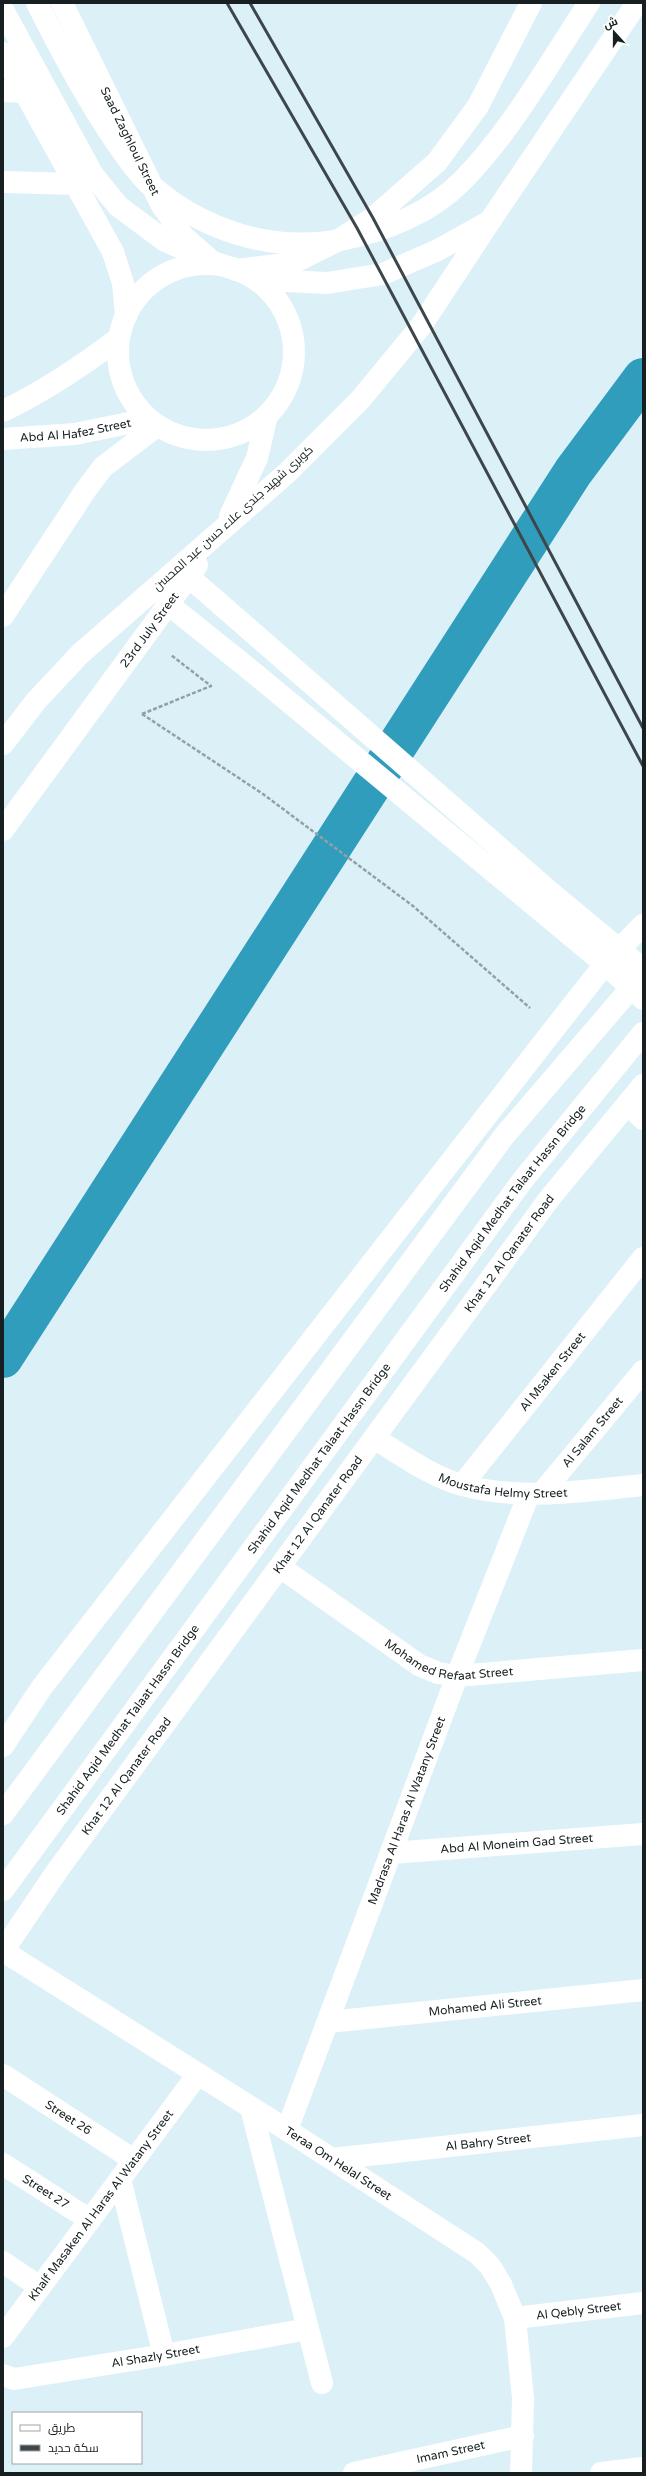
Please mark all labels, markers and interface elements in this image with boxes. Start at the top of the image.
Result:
north arrow [594,12,634,52]
text: ش [602,15,620,32]
street label: Saad Zaghloul Street [97,85,163,198]
street label: Abd Al Hafez Street [19,416,133,445]
street label: كوبرى شهيد جندى علاء حسن عبد المحسن [150,442,316,594]
street label: 23rd July Street [117,589,182,670]
street label: Shahid Aqid Medhat Talaat Hassn Bridge [436,1102,589,1295]
street label: Khat 12 Al Qanater Road [461,1192,557,1315]
street label: Al Msaken Street [517,1329,588,1414]
street label: Shahid Aqid Medhat Talaat Hassn Bridge [245,1360,393,1556]
street label: Al Salam Street [559,1394,626,1470]
street label: Khat 12 Al Qanater Road [270,1453,366,1576]
street label: Moustafa Helmy Street [436,1470,568,1501]
street label: Shahid Aqid Medhat Talaat Hassn Bridge [53,1622,202,1818]
street label: Mohamed Refaat Street [382,1636,514,1683]
street label: Madrasa Al Haras Al Watany Street [365,1714,448,1907]
street label: Khat 12 Al Qanater Road [79,1715,174,1838]
street label: Abd Al Moneim Gad Street [440,1831,594,1856]
street label: Mohamed Ali Street [428,1993,543,2019]
street label: Street 26 [43,2097,94,2138]
street label: Khalf Masaken Al Haras Al Watany Street [25,2107,176,2303]
street label: Teraa Om Helal Street [282,2124,395,2203]
street label: Al Bahry Street [445,2130,532,2154]
street label: Street 27 [20,2171,72,2212]
street label: Al Qebly Street [535,2299,622,2322]
street label: Al Shazly Street [110,2342,201,2370]
legend [12,2412,142,2464]
text: طريق [48,2421,76,2435]
street label: Imam Street [415,2437,487,2466]
text: سكة حديد [48,2441,99,2455]

